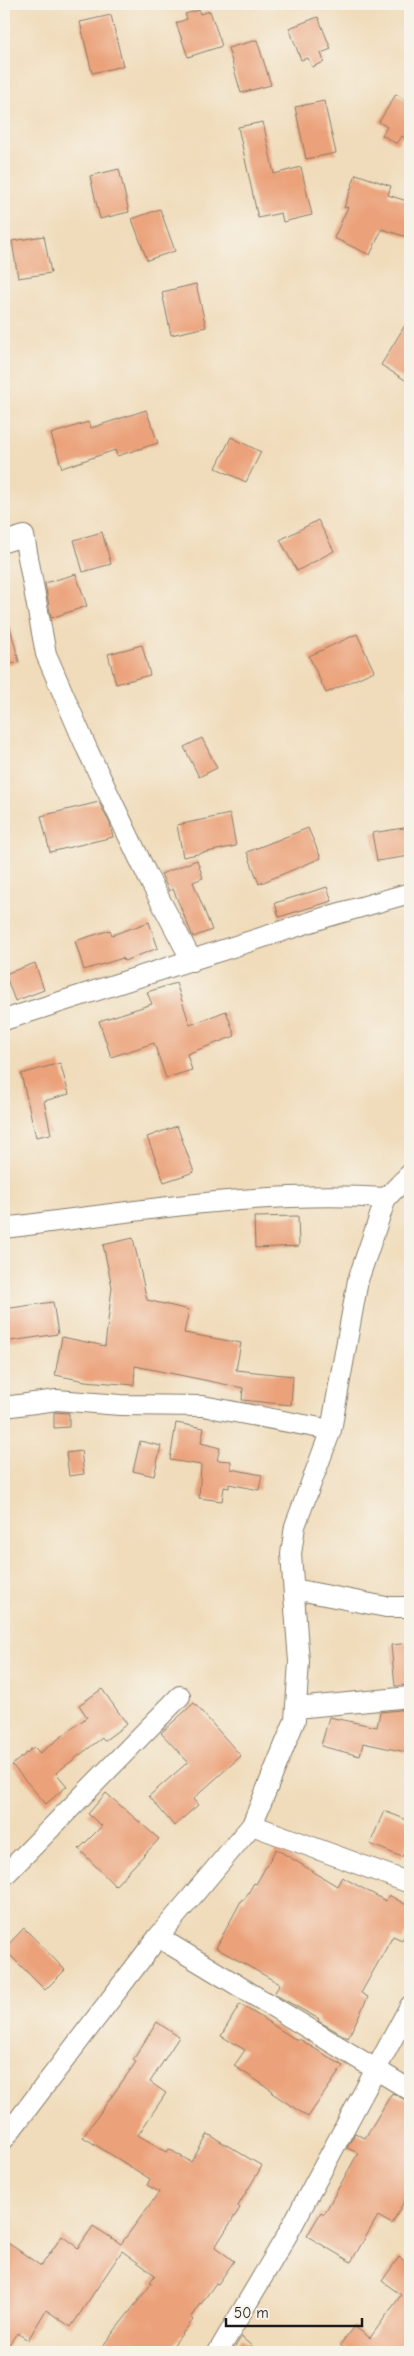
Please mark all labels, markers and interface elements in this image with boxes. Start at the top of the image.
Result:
scale bar [226,2296,363,2328]
text: 50 m [234,2304,269,2322]

